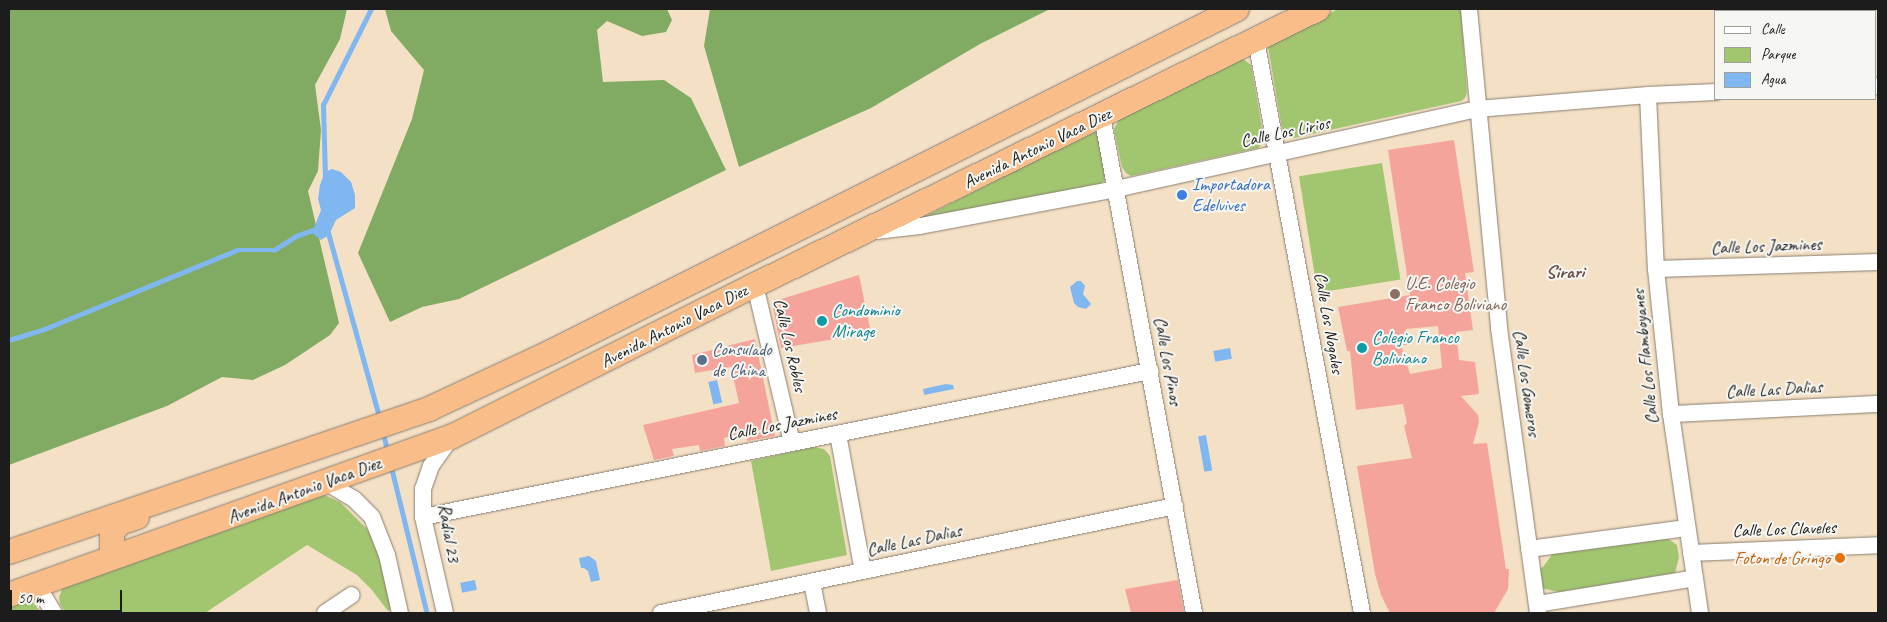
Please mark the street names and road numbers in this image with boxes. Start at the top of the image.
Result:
street label: Avenida Antonio Vaca Diez [960,103,1114,193]
street label: Calle Los Lirios [1238,112,1332,152]
street label: Calle Los Jazmines [1710,233,1822,259]
street label: Calle Los Nogales [1309,270,1349,376]
street label: Avenida Antonio Vaca Diez [597,280,751,372]
street label: Calle Los Flamboyanes [1627,289,1663,425]
street label: Calle Los Robles [769,296,811,394]
street label: Calle Los Pinos [1150,315,1186,407]
street label: Calle Los Gomeros [1509,328,1545,438]
street label: Calle Las Dalias [1725,376,1823,402]
street label: Calle Los Jazmines [726,403,838,445]
street label: Avenida Antonio Vaca Diez [224,452,384,528]
street label: Radial 23 [433,502,465,564]
street label: Calle Los Claveles [1732,516,1836,542]
street label: Calle Las Dalias [864,519,964,561]

